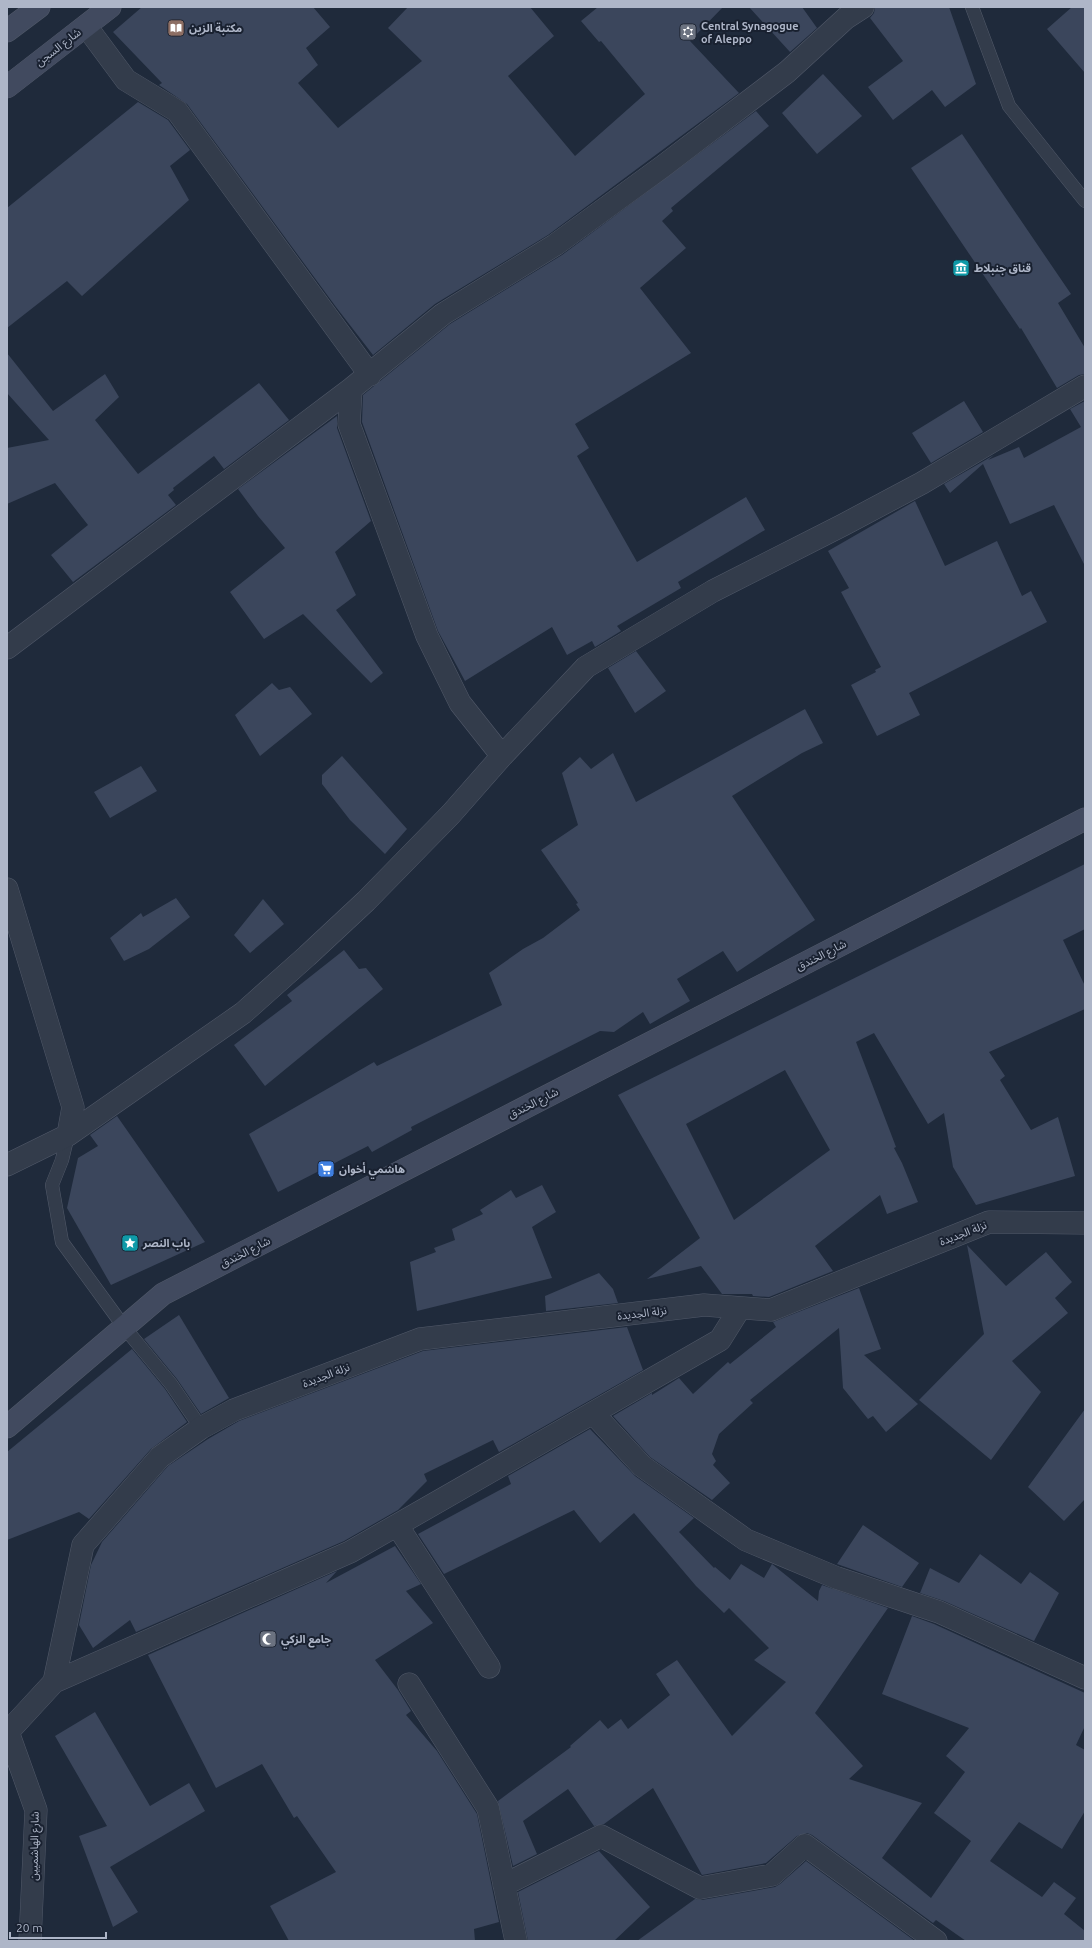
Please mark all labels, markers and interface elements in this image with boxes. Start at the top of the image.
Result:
library icon: مكتبة الزين [166,18,186,38]
place label: Central Synagogue of Aleppo [701,20,798,45]
place label: مكتبة الزين [189,22,242,35]
synagogue icon: Central Synagogue of Aleppo [678,22,698,42]
street label: شارع السجن [33,25,84,70]
museum icon: قناق جنبلاط [951,258,971,278]
place label: قناق جنبلاط [974,262,1032,275]
street label: شارع الخندق [794,937,849,975]
street label: شارع الخندق [506,1085,561,1123]
supermarket icon: هاشمي أخوان [316,1159,336,1179]
place label: هاشمي أخوان [339,1162,405,1179]
street label: نزلة الجديدة [938,1218,989,1248]
place icon: باب النصر [120,1233,140,1253]
street label: شارع الخندق [218,1234,273,1272]
place label: باب النصر [142,1237,190,1250]
street label: نزلة الجديدة [617,1304,668,1323]
street label: نزلة الجديدة [301,1360,352,1390]
mosque icon: جامع الزكي [258,1629,278,1649]
place label: جامع الزكي [281,1633,331,1649]
street label: شارع الهاشميين [27,1811,43,1881]
scale bar [10,1914,106,1940]
text: 20 m [16,1921,43,1934]

